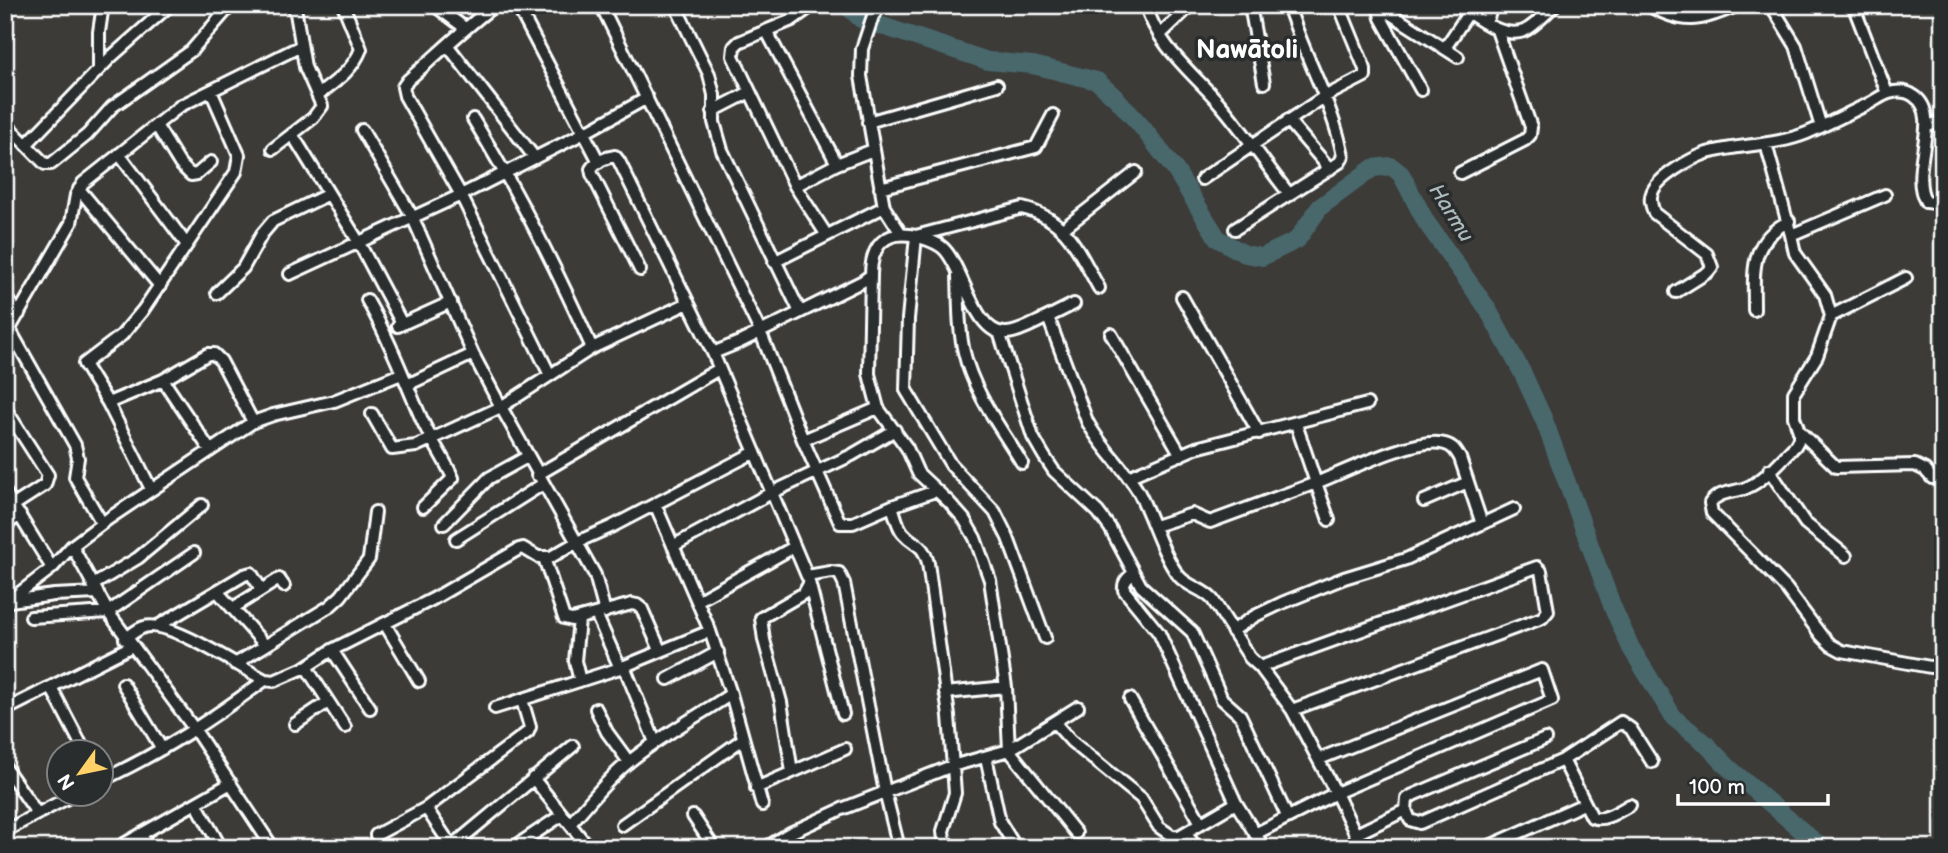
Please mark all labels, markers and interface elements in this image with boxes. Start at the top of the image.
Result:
district label: Nawātoli [1196,35,1298,66]
water label: Harmu [1423,179,1479,247]
north arrow [46,738,116,808]
scale bar [1678,762,1829,806]
text: N [53,769,81,794]
text: 100 m [1689,775,1745,800]

